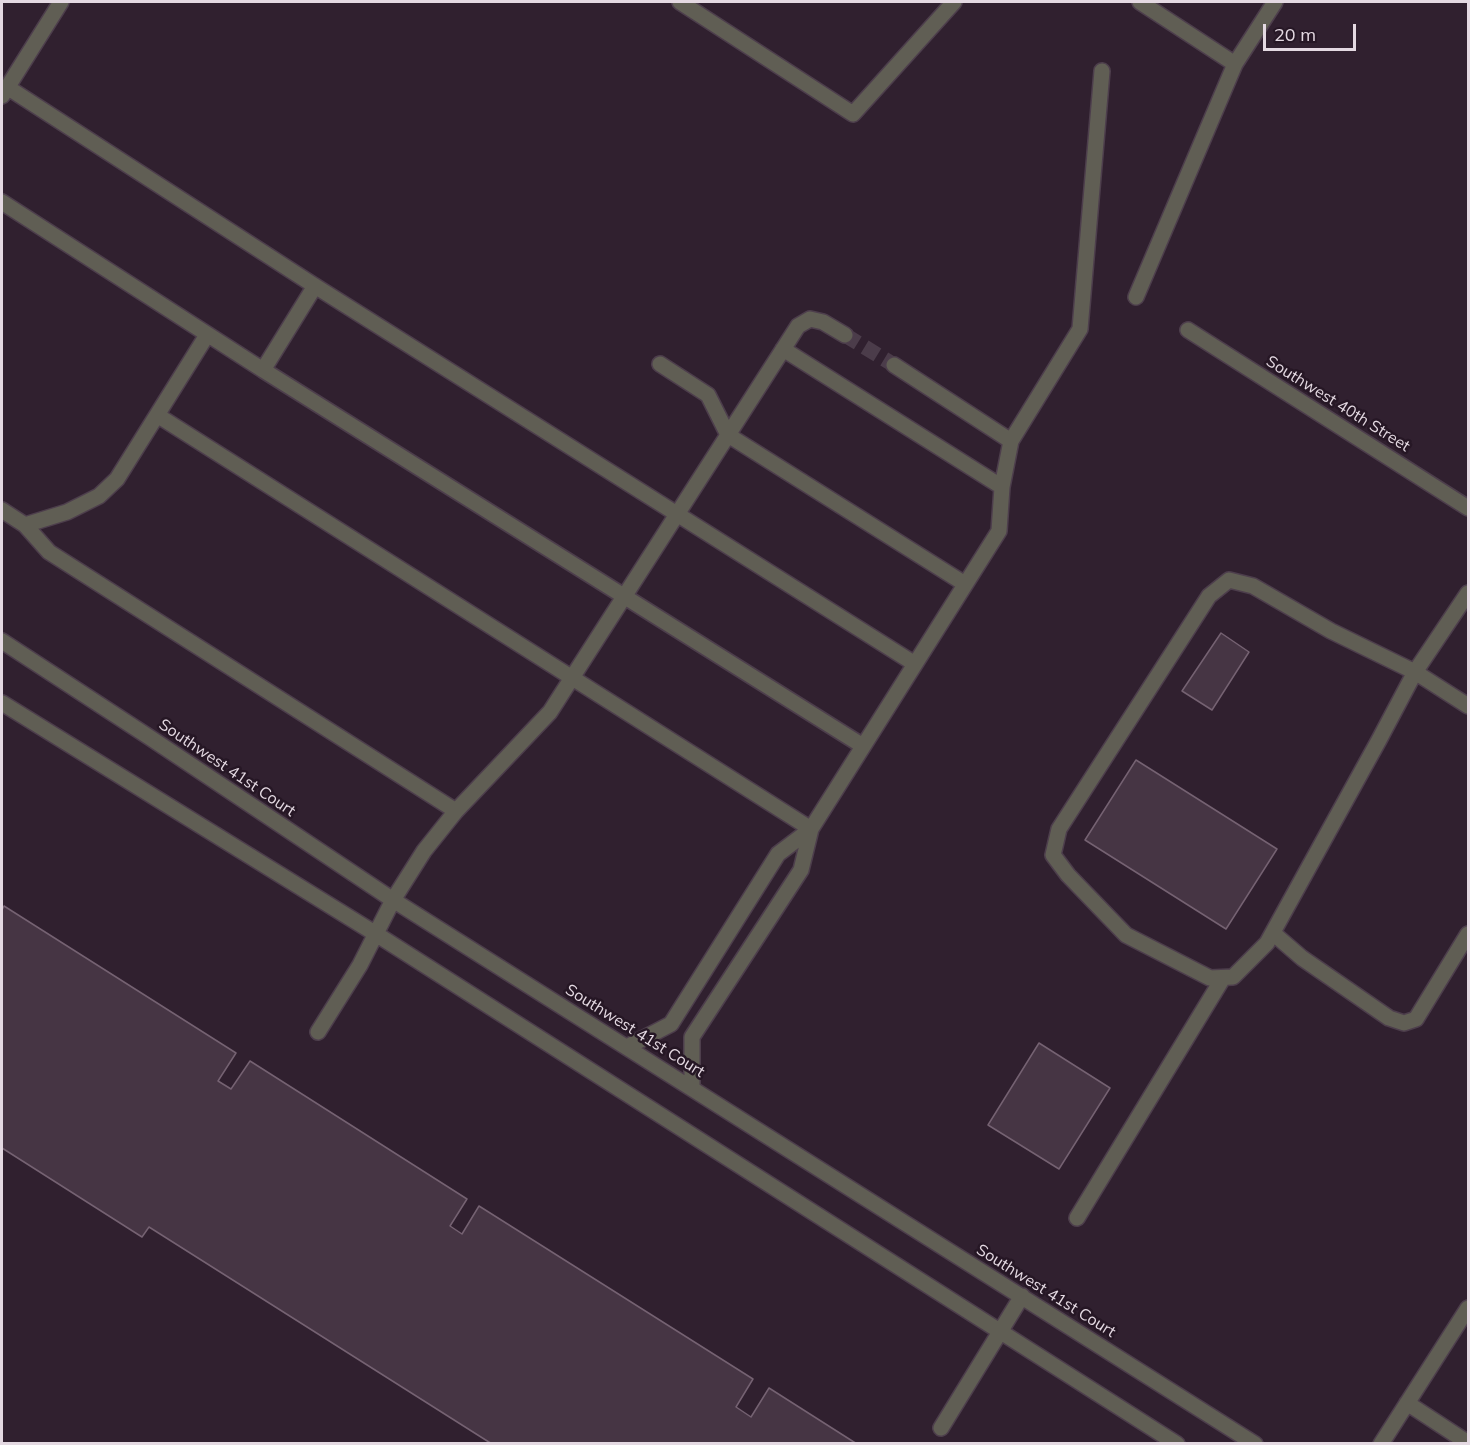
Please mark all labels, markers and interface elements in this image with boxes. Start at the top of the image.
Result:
scale bar [1266,12,1359,50]
text: 20 m [1274,23,1316,46]
street label: Southwest 40th Street [1263,352,1413,456]
street label: Southwest 41st Court [155,715,299,821]
street label: Southwest 41st Court [562,980,708,1082]
street label: Southwest 41st Court [973,1240,1119,1342]

